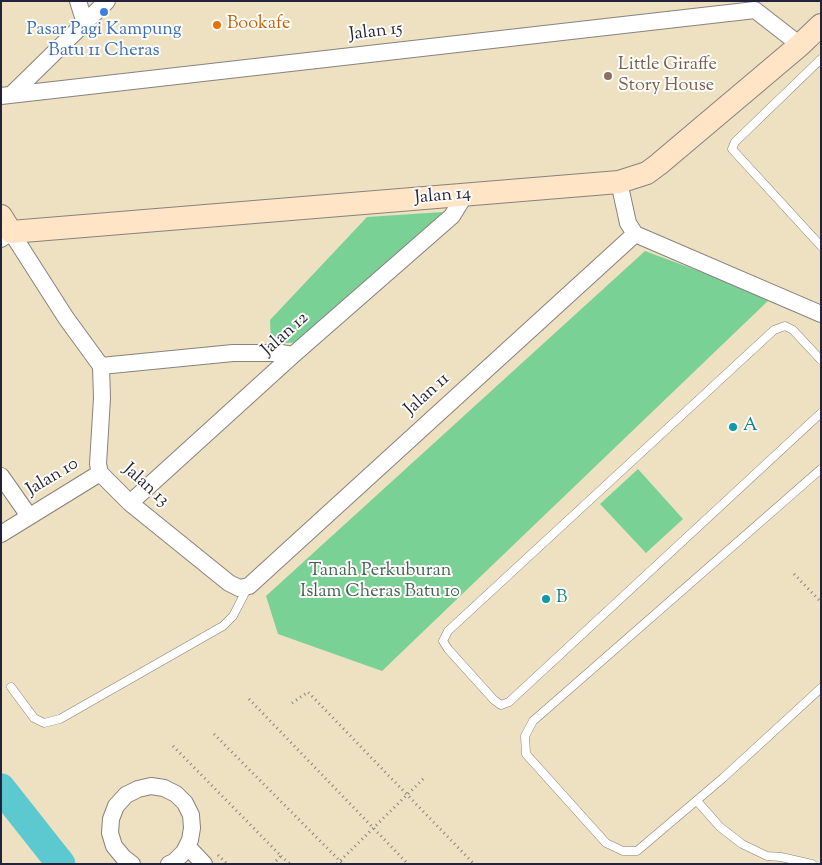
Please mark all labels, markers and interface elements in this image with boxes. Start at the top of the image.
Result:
marker: Pasar Pagi Kampung Batu 11 Cheras [98,6,110,18]
place label: Bookafe [227,14,290,36]
marker: Bookafe [211,19,223,31]
street label: Jalan 15 [348,19,404,47]
place label: Pasar Pagi Kampung Batu 11 Cheras [26,20,182,62]
place label: Little Giraffe Story House [618,55,717,98]
marker: Little Giraffe Story House [602,70,614,82]
street label: Jalan 14 [414,184,472,210]
street label: Jalan 12 [258,308,314,362]
street label: Jalan 11 [401,369,455,421]
place label: A [743,416,758,438]
marker: A [727,421,739,433]
street label: Jalan 10 [23,454,83,502]
street label: Jalan 13 [117,460,173,512]
park label: Tanah Perkuburan Islam Cheras Batu 10 [300,561,460,604]
place label: B [556,588,567,610]
marker: B [540,593,552,605]

